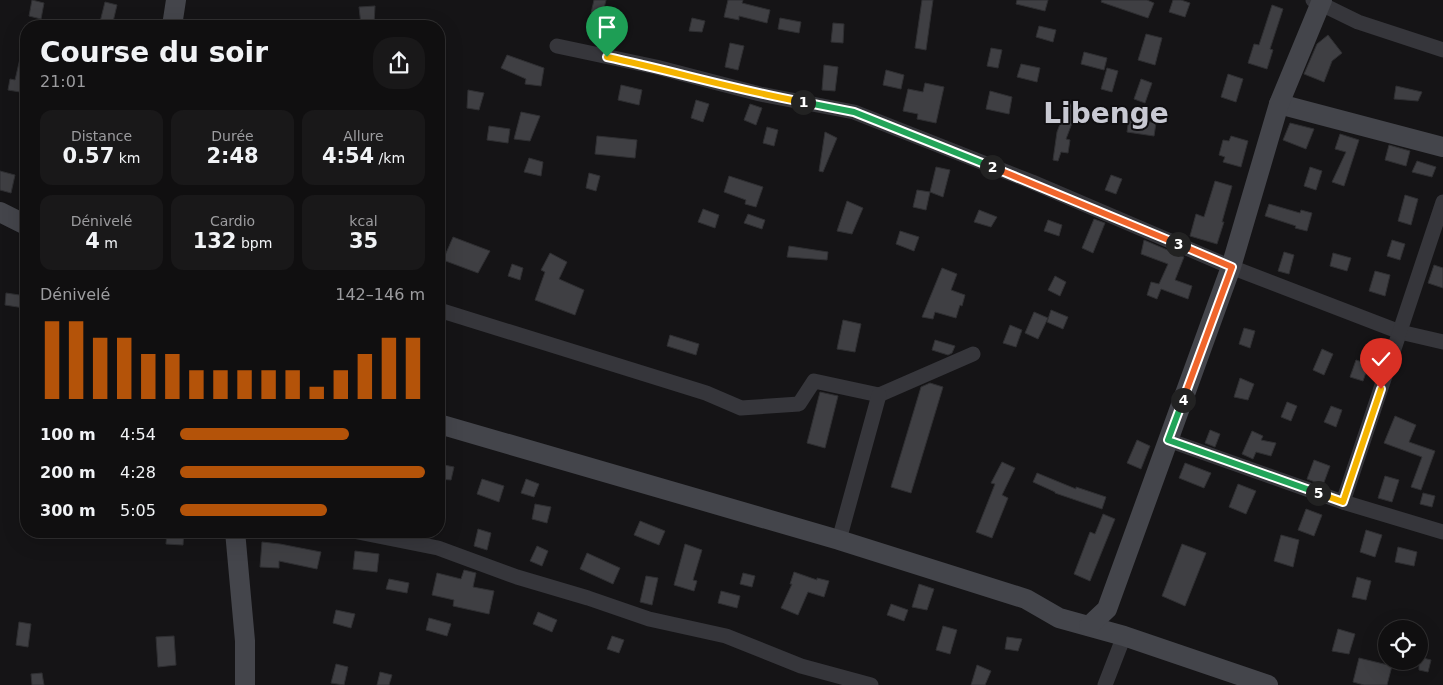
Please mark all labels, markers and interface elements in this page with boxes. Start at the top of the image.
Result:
pin [586,6,628,57]
icon: arrive [593,13,621,41]
text: Course du soir [40,36,268,69]
button: share [373,37,425,89]
text: 21:01 [40,72,86,91]
pin: 1 [790,90,816,114]
text: 1 [799,94,808,110]
district label: Libenge [1043,97,1169,130]
text: Distance [71,128,132,144]
text: Durée [211,128,254,144]
text: Allure [343,128,384,144]
text: 0.57 [62,144,114,168]
text: 2:48 [206,144,259,168]
text: 4:54 [322,144,374,168]
text: km [114,150,141,166]
text: /km [374,150,405,166]
pin: 2 [980,154,1004,180]
text: 2 [988,159,997,175]
text: Dénivelé [71,213,132,229]
text: Cardio [210,213,255,229]
text: kcal [349,213,378,229]
text: 4 [85,229,100,253]
text: 132 [193,229,236,253]
text: 35 [349,229,378,253]
pin: 3 [1166,232,1190,256]
text: m [100,235,118,251]
text: bpm [236,235,272,251]
text: 3 [1174,236,1183,252]
text: Dénivelé [40,285,110,304]
text: 142–146 m [335,285,425,304]
pin [1360,338,1402,389]
icon: check [1367,345,1395,373]
pin: 4 [1170,388,1196,412]
text: 4 [1179,392,1188,408]
text: 100 m [40,425,96,444]
text: 4:54 [120,425,156,444]
text: 200 m [40,463,96,482]
text: 4:28 [120,463,156,482]
pin: 5 [1306,480,1330,506]
text: 5 [1314,485,1323,501]
text: 300 m [40,501,96,520]
text: 5:05 [120,501,156,520]
map controls [1378,620,1428,670]
button: locate [1378,620,1428,670]

